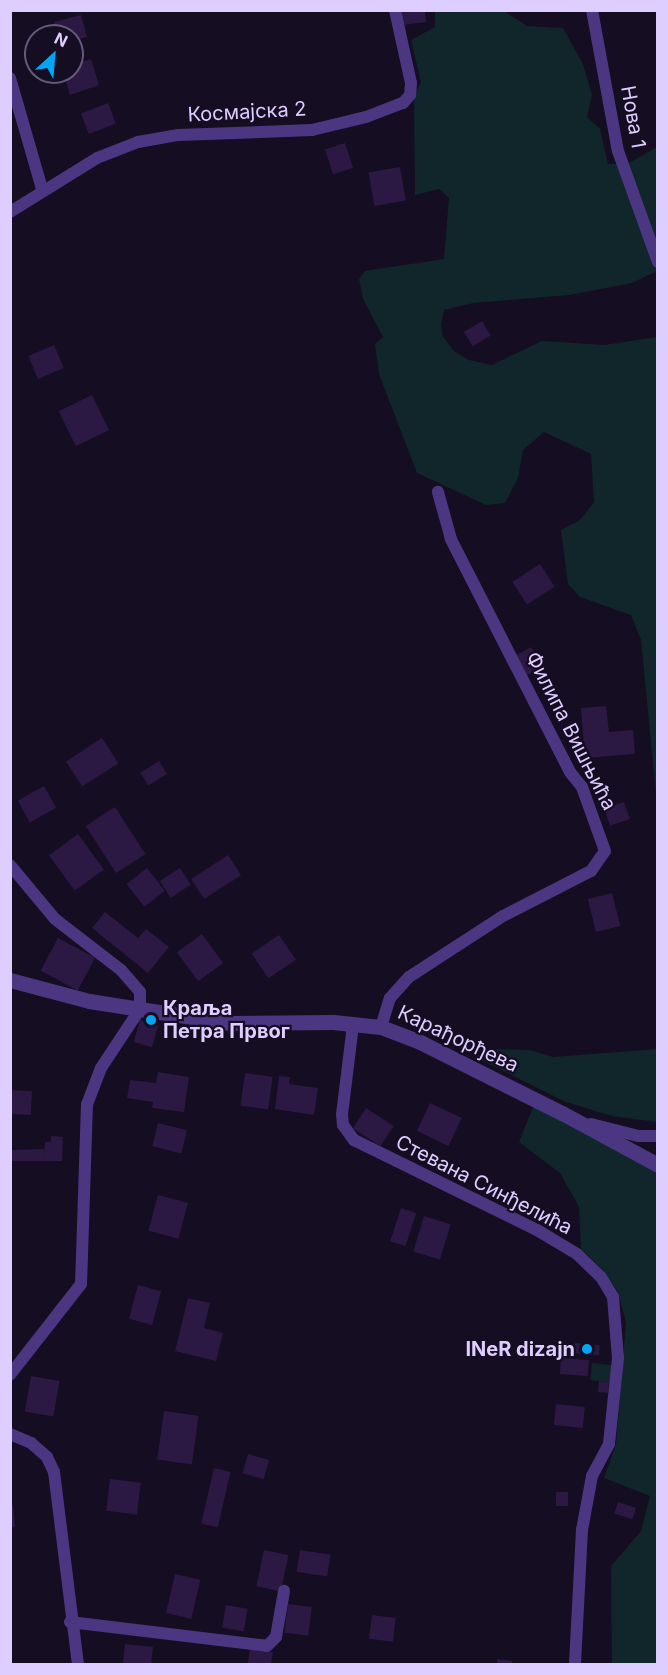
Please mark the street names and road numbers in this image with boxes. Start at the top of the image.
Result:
street label: Нова 1 [616,84,650,150]
street label: Космајска 2 [187,97,307,127]
street label: Филипа Вишњића [521,648,621,814]
street label: Карађорђева [394,1001,522,1077]
street label: Стевана Синђелића [392,1130,576,1240]

